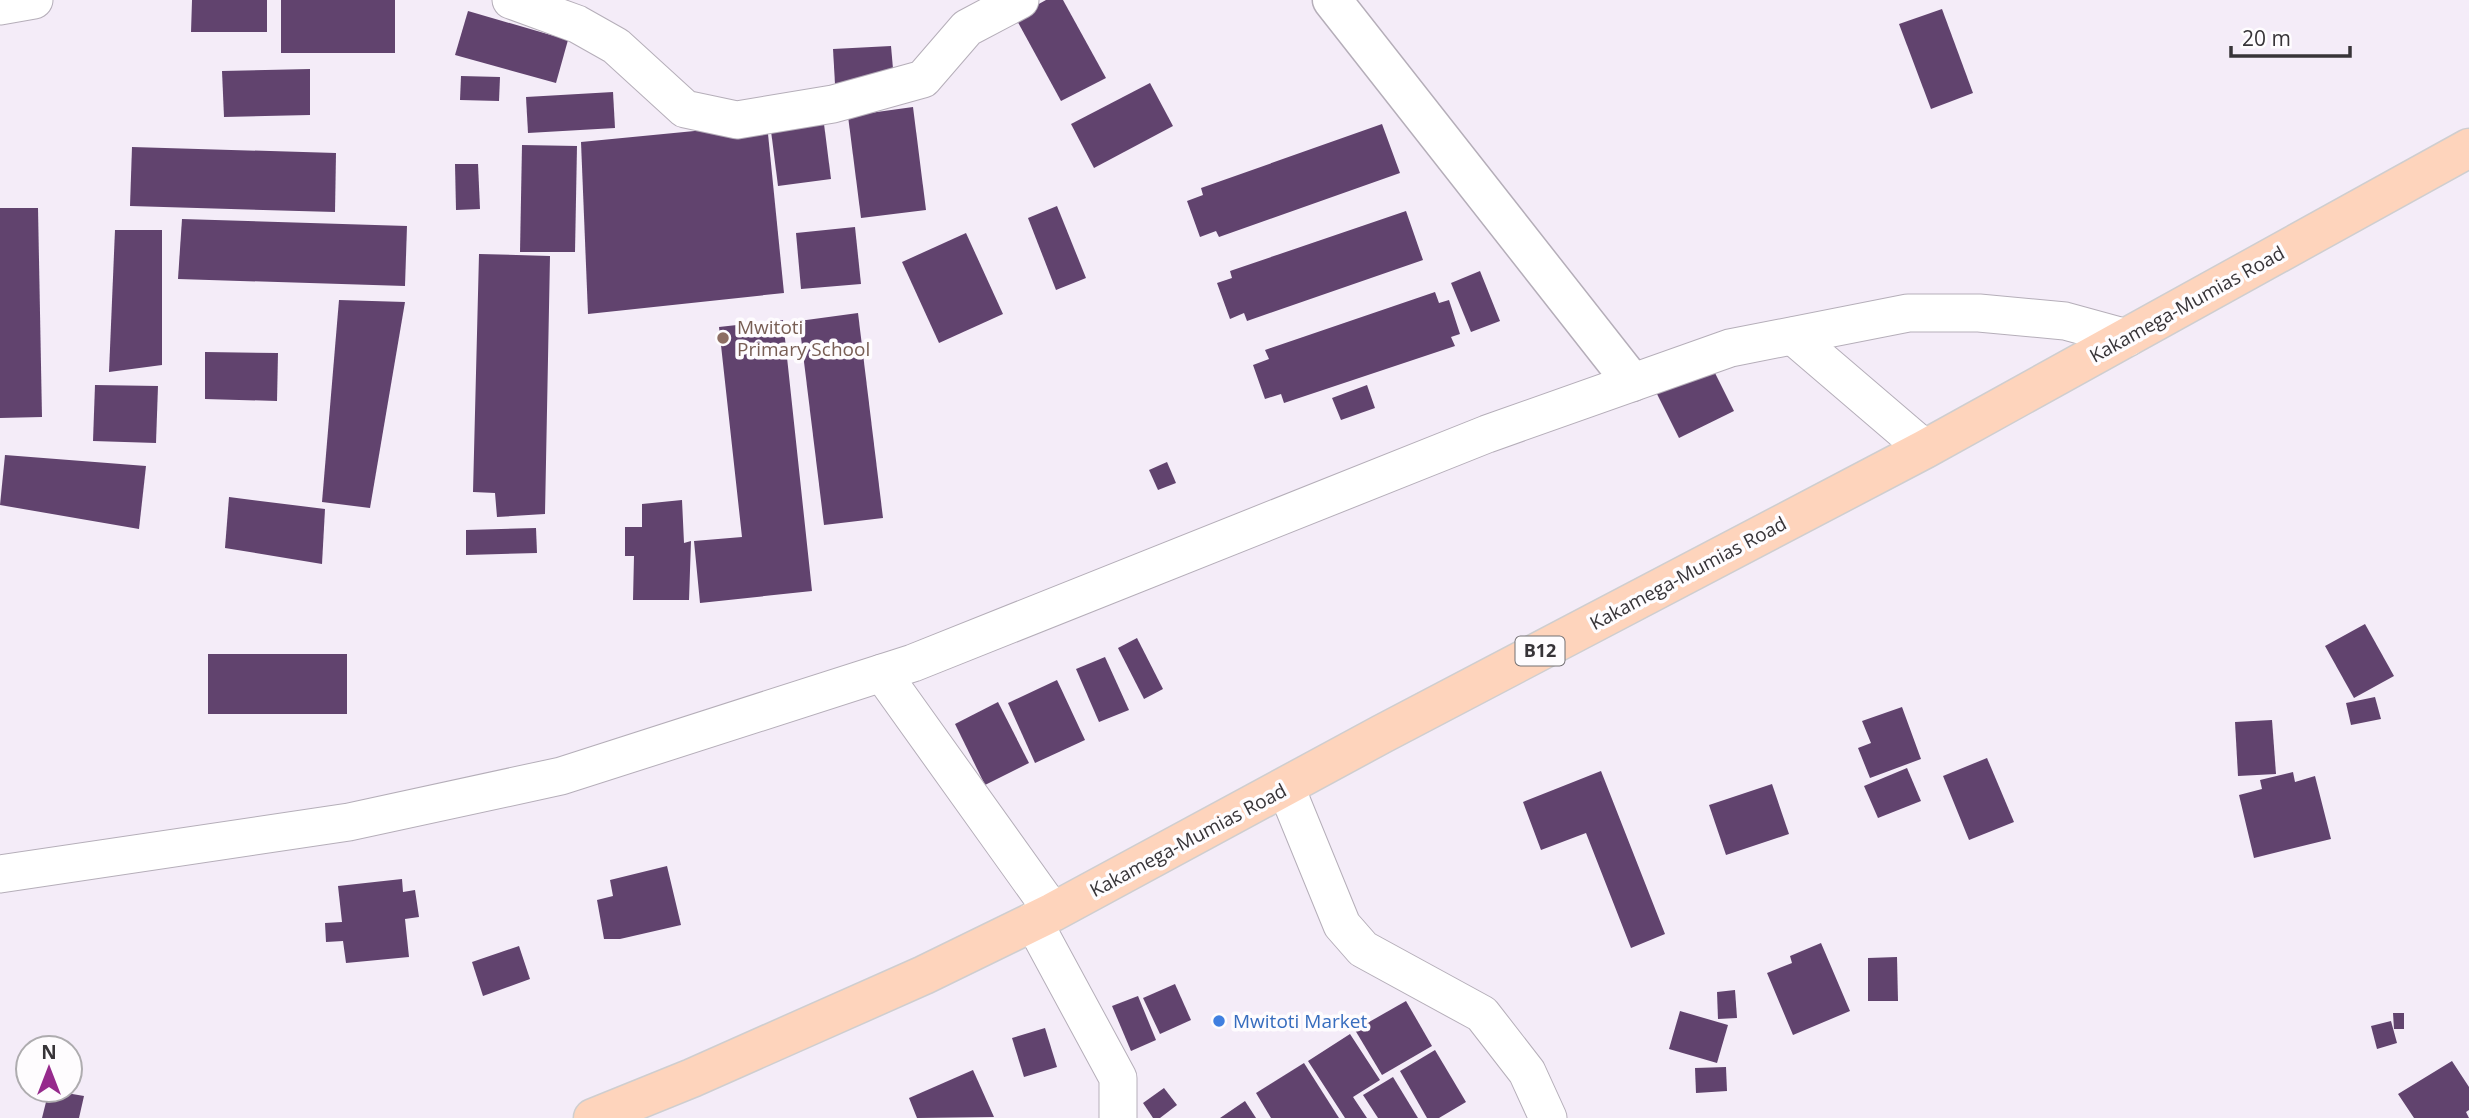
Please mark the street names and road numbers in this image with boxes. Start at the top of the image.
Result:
street label: Kakamega-Mumias Road [2085,240,2289,368]
street label: Kakamega-Mumias Road [1585,510,1791,636]
road number: B12 [1516,636,1564,666]
street label: Kakamega-Mumias Road [1085,777,1291,903]

